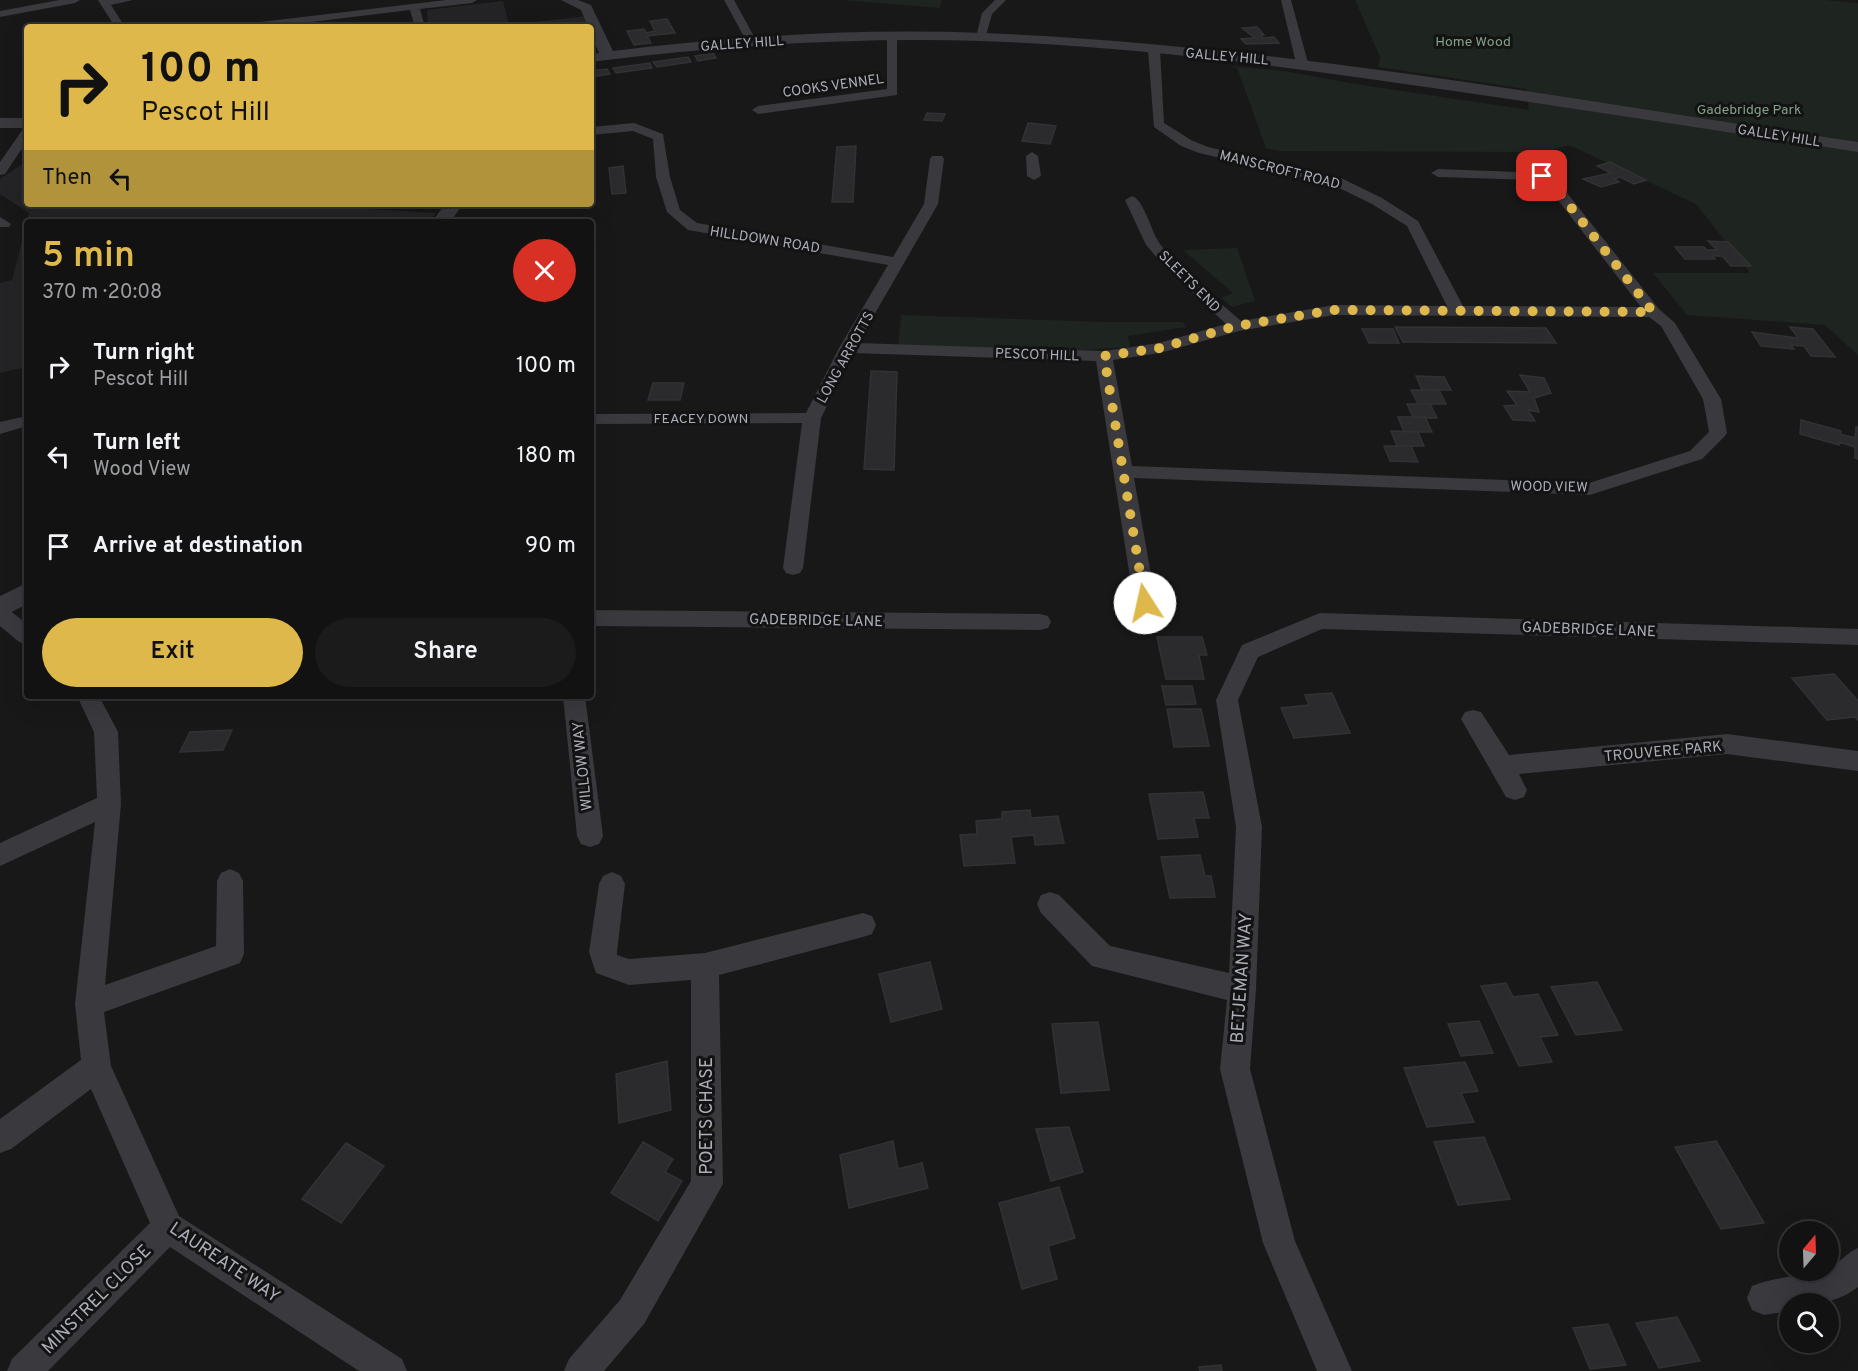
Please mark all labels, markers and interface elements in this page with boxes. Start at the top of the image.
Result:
street label: GALLEY HILL [700,33,784,56]
park label: Home Wood [1435,34,1511,51]
text: 100 m [141,44,260,97]
street label: GALLEY HILL [1185,45,1269,70]
icon: right [42,48,120,126]
street label: COOKS VENNEL [781,71,885,102]
text: Pescot Hill [141,96,270,130]
park label: Gadebridge Park [1697,102,1801,119]
street label: GALLEY HILL [1736,122,1821,151]
street label: MANSCROFT ROAD [1218,147,1342,194]
pin [1516,150,1567,201]
icon: arrive [1525,159,1558,192]
icon: left [104,162,137,195]
text: Then [42,165,92,192]
street label: HILLDOWN ROAD [709,223,821,258]
text: 5 min [42,234,135,280]
button: close [513,239,576,302]
street label: SLEETS END [1155,248,1223,316]
text: 370 m · 20:08 [42,280,162,306]
street label: LONG ARROTTS [814,309,879,407]
text: Turn right [93,340,195,367]
street label: PESCOT HILL [995,346,1079,365]
icon: right [42,350,75,383]
text: 100 m [516,353,576,380]
text: Pescot Hill [93,367,188,393]
street label: FEACEY DOWN [654,411,748,428]
text: Turn left [93,430,181,457]
icon: left [42,440,75,473]
text: 180 m [517,443,576,470]
text: Wood View [93,457,190,483]
street label: WOOD VIEW [1510,478,1588,497]
icon: arrive [42,530,75,563]
text: Arrive at destination [93,533,303,560]
text: 90 m [525,533,576,560]
position arrow [1113,571,1177,635]
street label: GADEBRIDGE LANE [749,611,883,632]
button: Exit [42,618,303,687]
button: Share [315,618,576,687]
street label: GADEBRIDGE LANE [1522,619,1656,642]
street label: WILLOW WAY [569,720,598,811]
street label: TROUVERE PARK [1603,738,1723,767]
street label: BETJEMAN WAY [1226,912,1259,1044]
street label: POETS CHASE [696,1057,719,1175]
street label: LAUREATE WAY [164,1218,284,1309]
north arrow [1779,1221,1839,1281]
map controls [1779,1221,1839,1353]
street label: MINSTREL CLOSE [37,1240,157,1360]
button: search [1779,1293,1839,1353]

